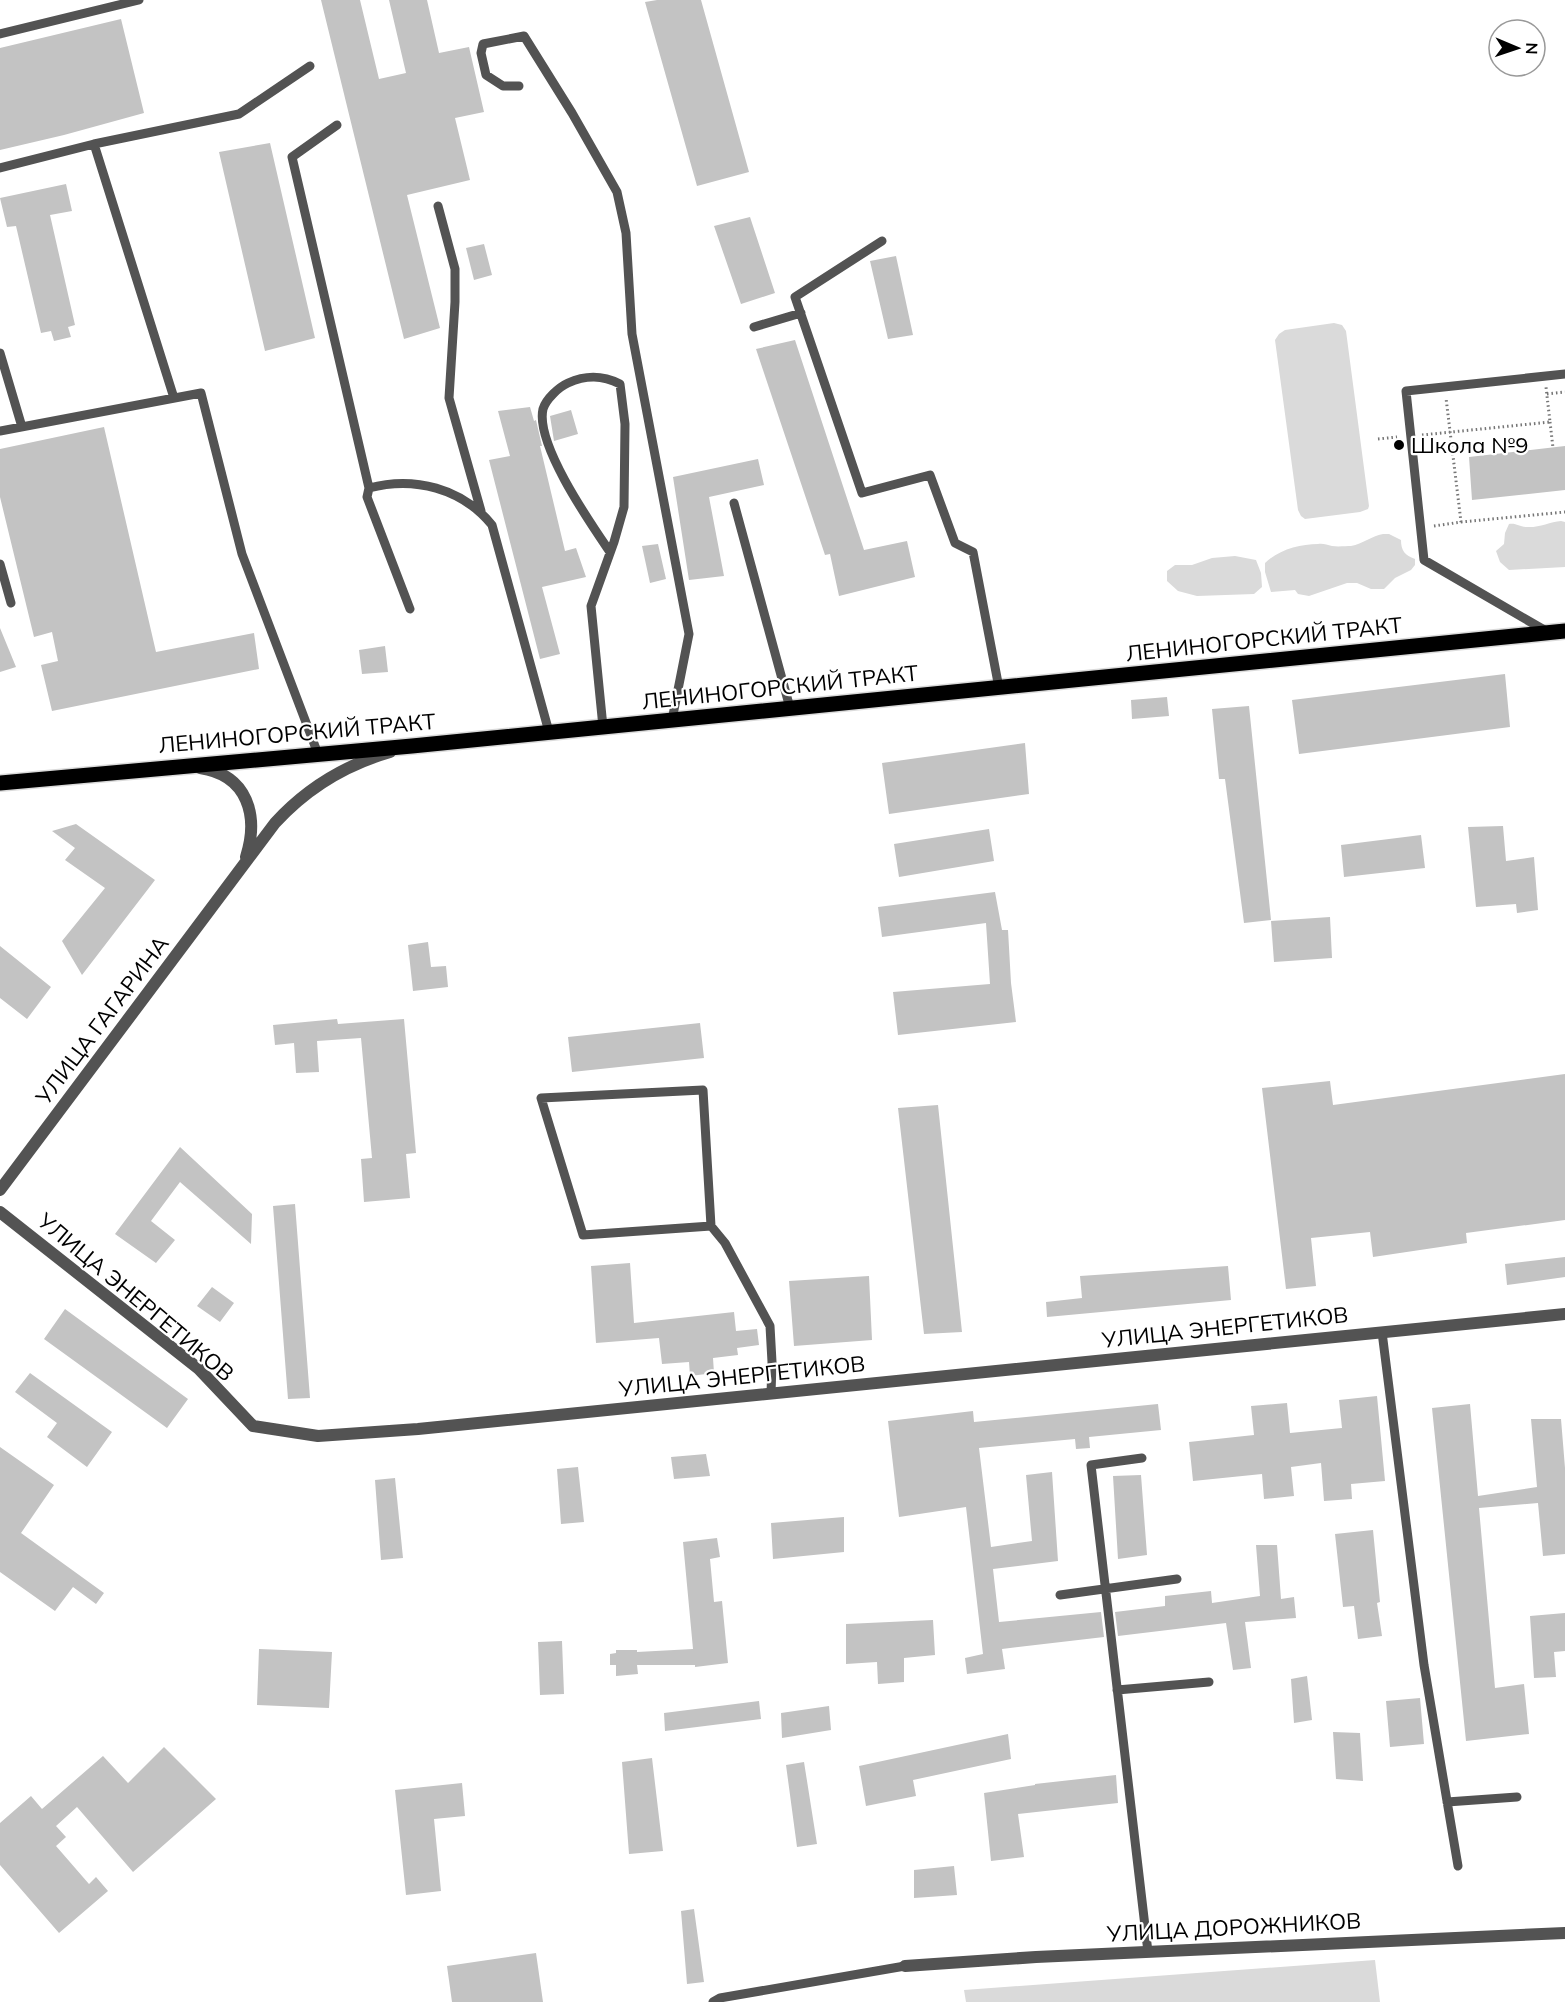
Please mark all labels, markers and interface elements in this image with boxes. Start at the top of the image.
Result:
north arrow [1487,18,1547,78]
text: N [1522,42,1542,55]
place label: Школа №9 [1411,431,1528,459]
marker: Школа №9 [1392,438,1406,452]
street label: ЛЕНИНОГОРСКИЙ ТРАКТ [1124,611,1404,667]
street label: ЛЕНИНОГОРСКИЙ ТРАКТ [640,659,920,715]
street label: ЛЕНИНОГОРСКИЙ ТРАКТ [157,707,437,759]
street label: УЛИЦА ГАГАРИНА [29,930,175,1111]
street label: УЛИЦА ЭНЕРГЕТИКОВ [31,1206,240,1387]
street label: УЛИЦА ЭНЕРГЕТИКОВ [1099,1300,1350,1354]
street label: УЛИЦА ЭНЕРГЕТИКОВ [616,1349,867,1403]
street label: УЛИЦА ДОРОЖНИКОВ [1105,1906,1362,1948]

